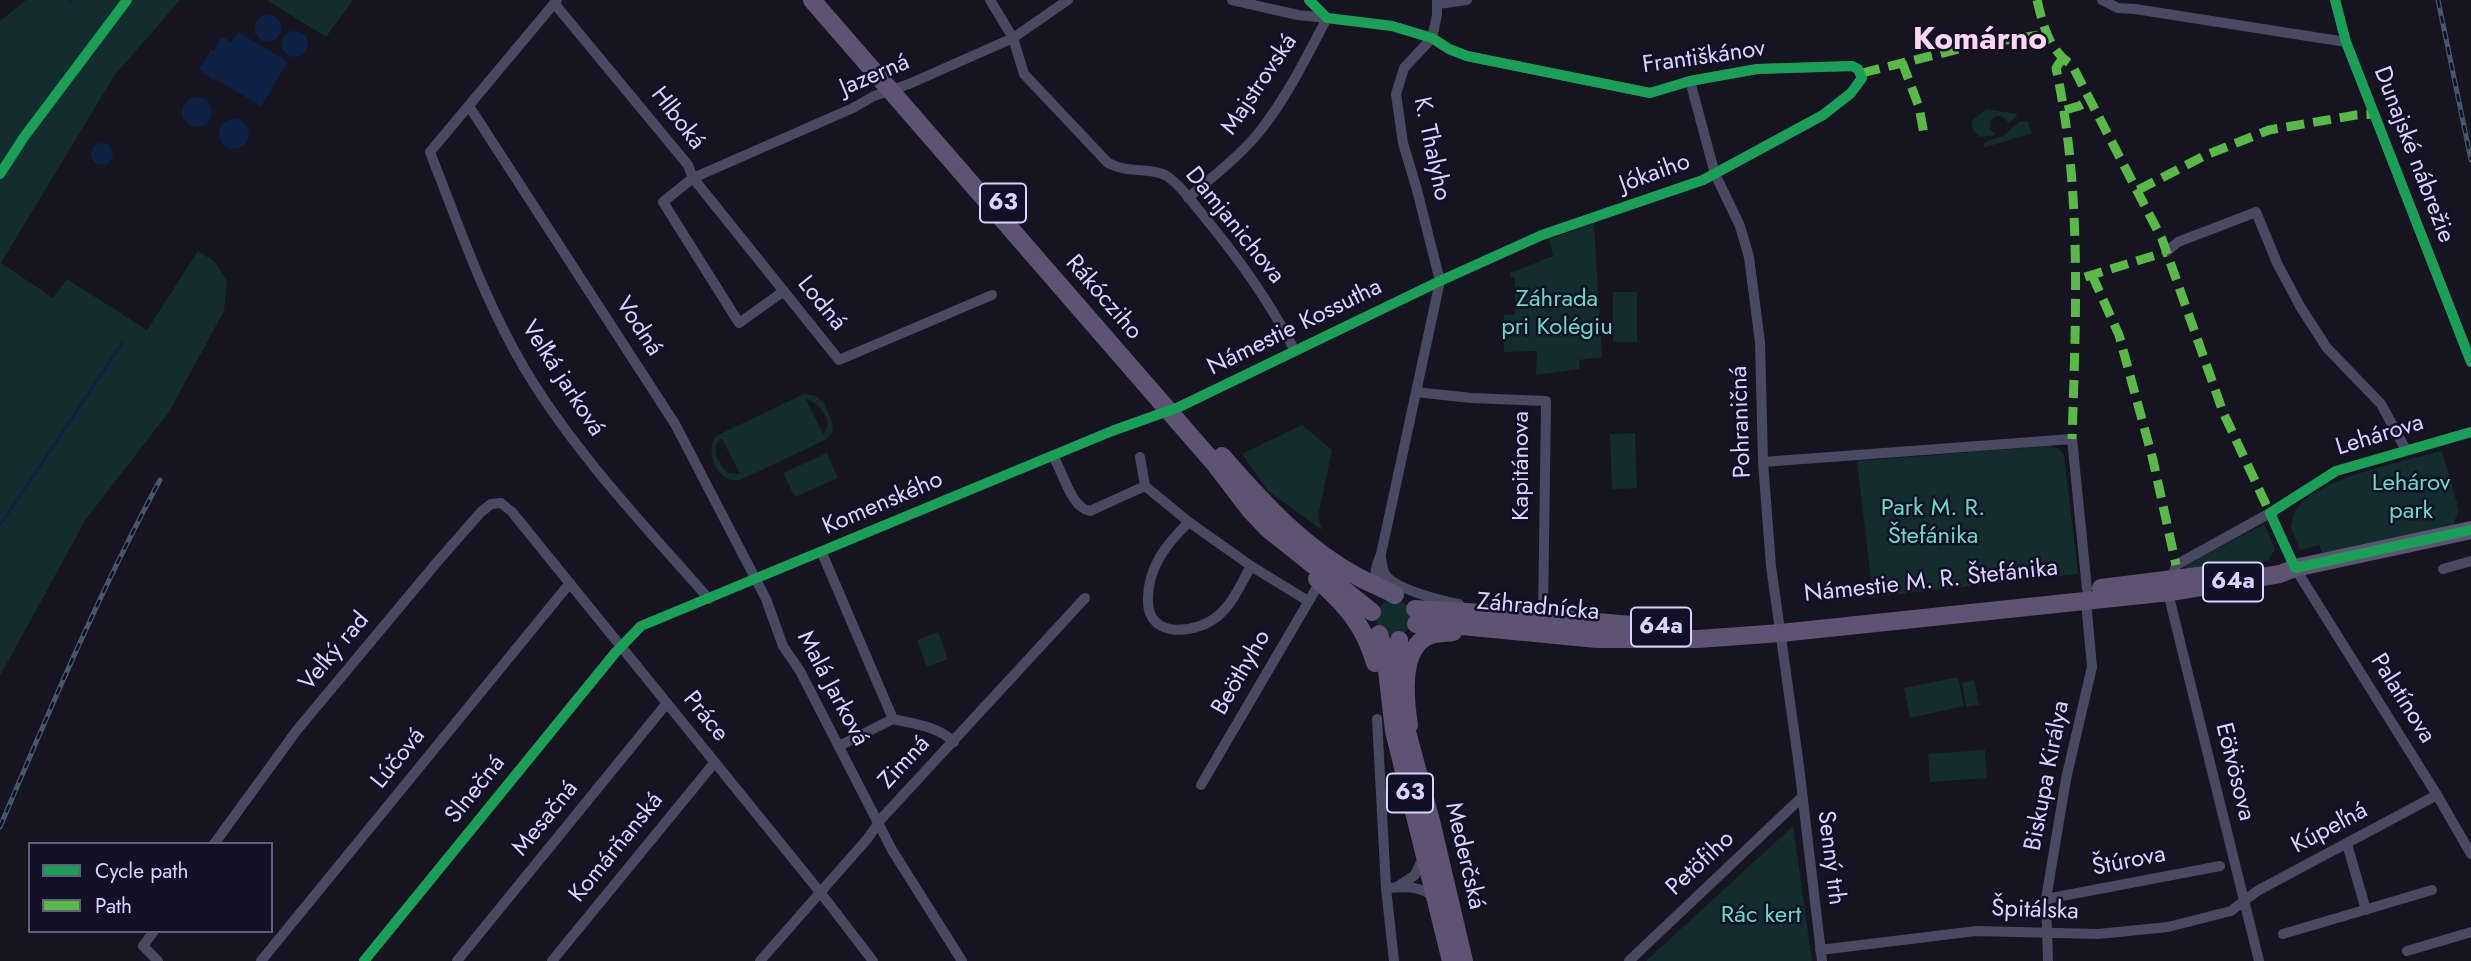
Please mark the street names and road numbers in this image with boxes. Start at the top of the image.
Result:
street label: Majstrovská [1216,29,1304,141]
street label: Františkánov [1641,35,1767,81]
street label: Jazerná [836,49,914,103]
street label: Dunajské nábrežie [2366,63,2460,247]
street label: Hlboká [644,82,710,156]
street label: K. Thalyho [1406,95,1456,203]
street label: Jókaiho [1616,148,1694,200]
street label: Damjanichova [1178,162,1290,290]
road number: 63 [980,184,1026,222]
street label: Rákócziho [1058,250,1148,346]
street label: Lodná [790,271,852,337]
street label: Námestie Kossutha [1203,273,1387,383]
street label: Vodná [608,292,668,362]
street label: Veľká jarková [514,316,610,442]
street label: Pohraničná [1726,365,1758,479]
street label: Lehárova [2333,409,2427,463]
street label: Kapitánova [1508,411,1536,521]
street label: Komenského [819,466,947,542]
street label: Námestie M. R. Štefánika [1803,554,2059,610]
road number: 64a [2203,562,2263,602]
street label: Záhradnícka [1475,588,1601,628]
street label: Veľký rad [294,607,376,697]
road number: 64a [1631,608,1691,646]
street label: Beöthyho [1206,625,1278,721]
street label: Malá Jarková [790,627,874,751]
street label: Palatínova [2363,649,2441,749]
street label: Práce [676,686,734,748]
street label: Biskupa Királya [2019,699,2077,853]
street label: Eötvösova [2208,720,2260,824]
street label: Lúčová [366,723,432,795]
street label: Zimná [873,730,937,796]
street label: Slnečná [440,750,512,830]
road number: 63 [1387,774,1433,813]
street label: Mesačná [507,775,585,863]
street label: Komárňanská [564,787,670,909]
street label: Kúpeľná [2287,797,2373,861]
street label: Mederčská [1438,800,1490,912]
street label: Senný trh [1810,809,1850,907]
street label: Petöfiho [1661,825,1741,903]
street label: Štúrova [2090,841,2168,883]
street label: Špitálska [1991,895,2079,927]

